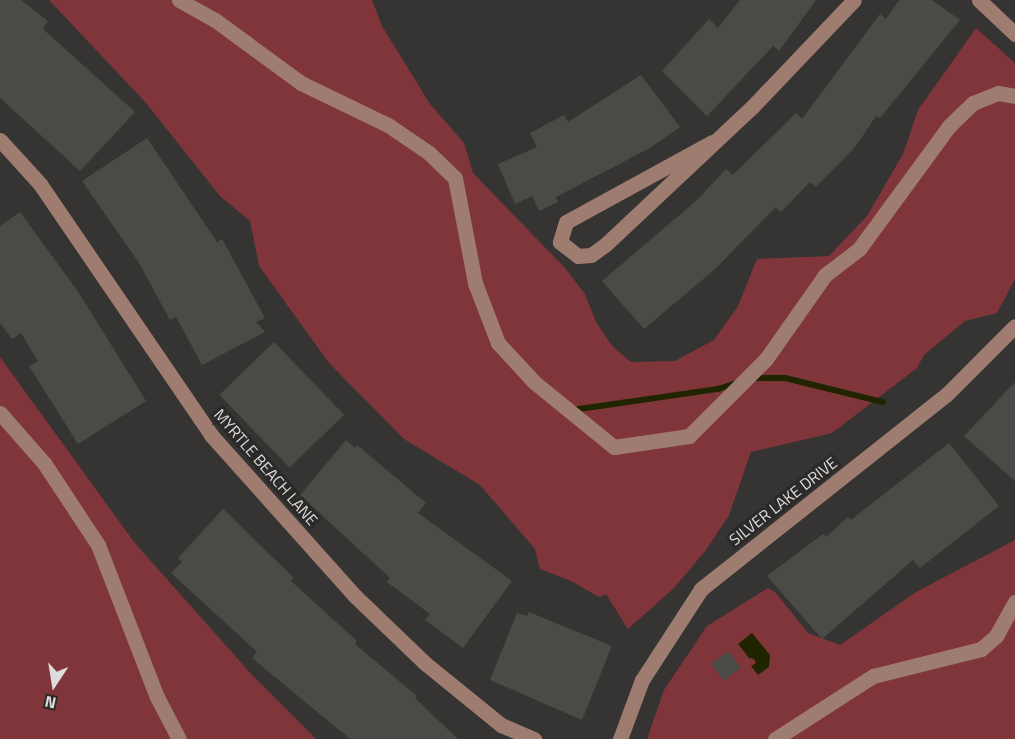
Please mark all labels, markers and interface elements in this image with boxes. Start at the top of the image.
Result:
street label: MYRTLE BEACH LANE [210,405,322,529]
street label: SILVER LAKE DRIVE [725,453,841,549]
north arrow [24,655,84,715]
text: N [42,690,58,715]

